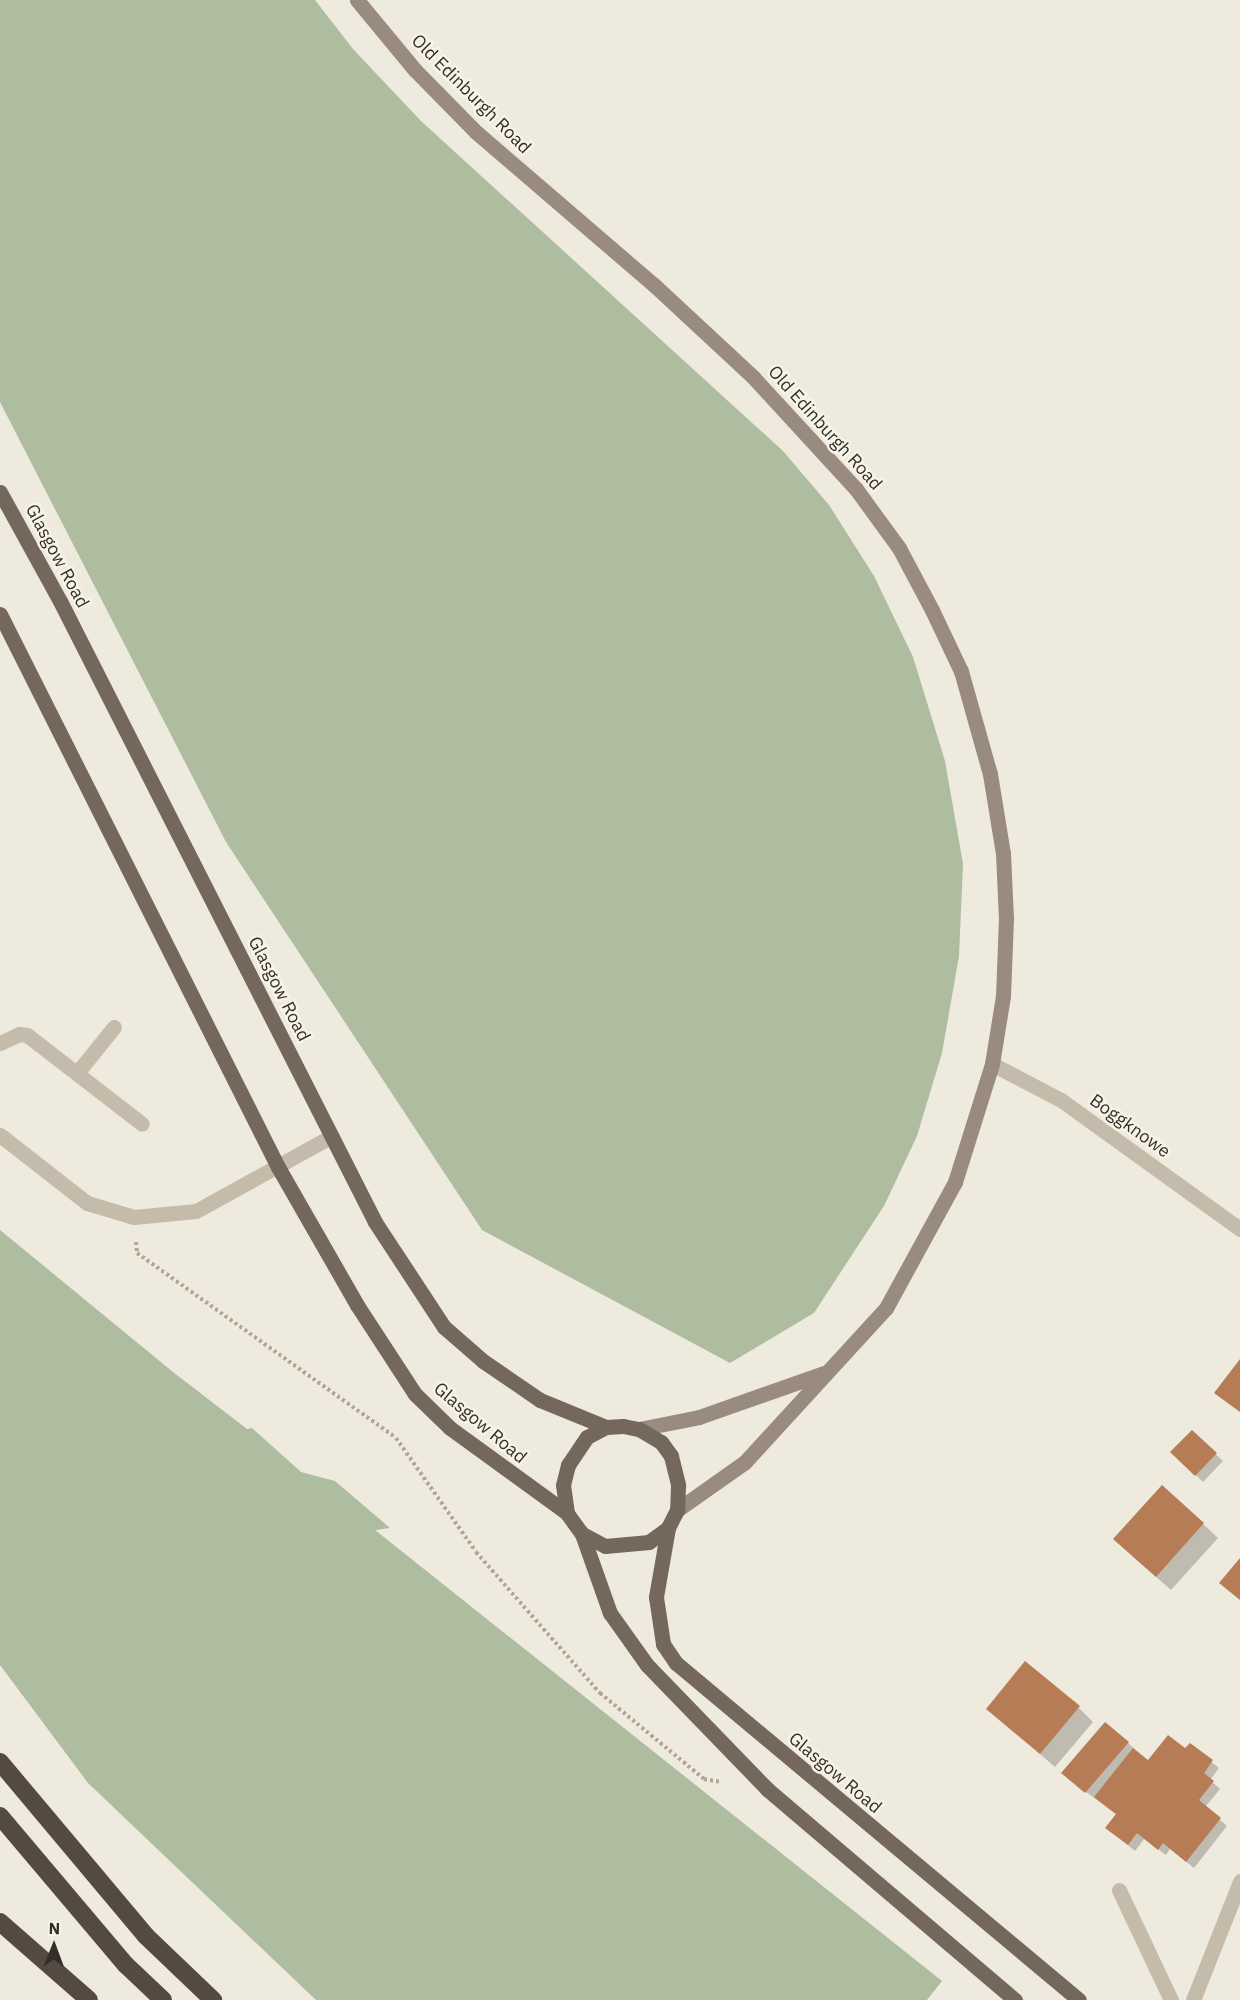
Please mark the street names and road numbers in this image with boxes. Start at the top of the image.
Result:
street label: Old Edinburgh Road [407,30,535,158]
street label: Old Edinburgh Road [763,361,887,495]
street label: Glasgow Road [21,500,93,612]
street label: Glasgow Road [243,933,315,1045]
street label: Boggknowe [1086,1090,1174,1162]
street label: Glasgow Road [429,1378,531,1468]
street label: Glasgow Road [784,1728,886,1818]

